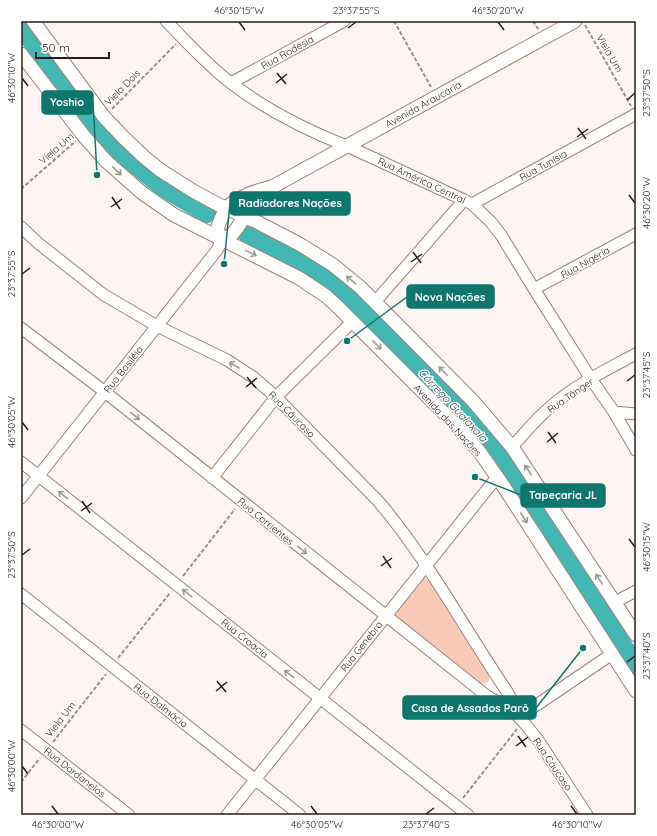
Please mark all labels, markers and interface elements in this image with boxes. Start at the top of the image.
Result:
text: 46°30'15"W [214,4,264,17]
text: 23°37'55"S [333,4,380,17]
text: 46°30'20"W [472,4,524,17]
street label: Viela Um [593,32,626,75]
street label: Rua Rodésia [259,33,316,72]
scale bar [36,34,109,60]
text: 50 m [42,40,70,55]
text: 46°30'10"W [5,53,18,103]
street label: Viela Dois [102,66,143,108]
text: 23°37'50"S [640,69,653,117]
street label: Avenida Araucária [383,78,464,131]
callout: Yoshio [42,91,93,114]
text: Yoshio [50,95,84,109]
street label: Viela Um [36,130,76,167]
street label: Rua Tunísia [517,147,569,184]
street label: Rua América Central [376,154,468,207]
one-way arrow [112,166,122,175]
text: 46°30'20"W [640,177,653,229]
callout: Radiadores Nações [230,192,350,215]
text: Radiadores Nações [238,196,342,210]
street label: Rua Nigéria [558,244,612,281]
text: 23°37'55"S [5,250,18,297]
one-way arrow [244,250,256,257]
one-way arrow [346,275,357,284]
callout: Nova Nações [407,285,494,308]
text: Nova Nações [415,290,485,304]
one-way arrow [372,340,382,350]
street label: Rua Basiléia [101,343,146,396]
text: 23°37'45"S [640,351,653,398]
one-way arrow [228,360,240,368]
water label: Córrego Guaiaxaia [415,365,491,446]
one-way arrow [438,366,448,376]
street label: Rua Tânger [545,375,596,416]
street label: Avenida das Nações [411,381,485,459]
street label: Rua Cáucaso [265,388,318,441]
text: 46°30'05"W [5,396,18,448]
one-way arrow [130,412,141,421]
one-way arrow [524,465,532,476]
callout: Tapeçaria JL [521,484,605,507]
text: Tapeçaria JL [529,488,597,502]
one-way arrow [58,491,69,499]
street label: Rua Corrientes [235,495,297,548]
one-way arrow [520,512,528,523]
text: 46°30'15"W [640,522,653,572]
text: 23°37'50"S [5,531,18,579]
one-way arrow [297,546,308,554]
one-way arrow [595,573,603,584]
one-way arrow [182,589,193,597]
street label: Rua Croácia [218,616,271,661]
street label: Rua Genebra [338,618,385,674]
text: 23°37'40"S [640,632,653,680]
one-way arrow [284,669,295,678]
street label: Rua Dalmácia [131,680,190,731]
callout: Casa de Assados Parô [403,696,536,719]
street label: Viela Um [42,699,78,740]
text: Casa de Assados Parô [411,701,529,715]
street label: Rua Cáucaso [530,735,575,793]
text: 46°30'00"W [5,739,18,792]
street label: Rua Dardanelos [41,744,108,801]
text: 46°30'00"W [32,818,85,831]
text: 46°30'05"W [291,818,343,831]
text: 23°37'40"S [402,818,450,831]
text: 46°30'10"W [552,818,602,831]

